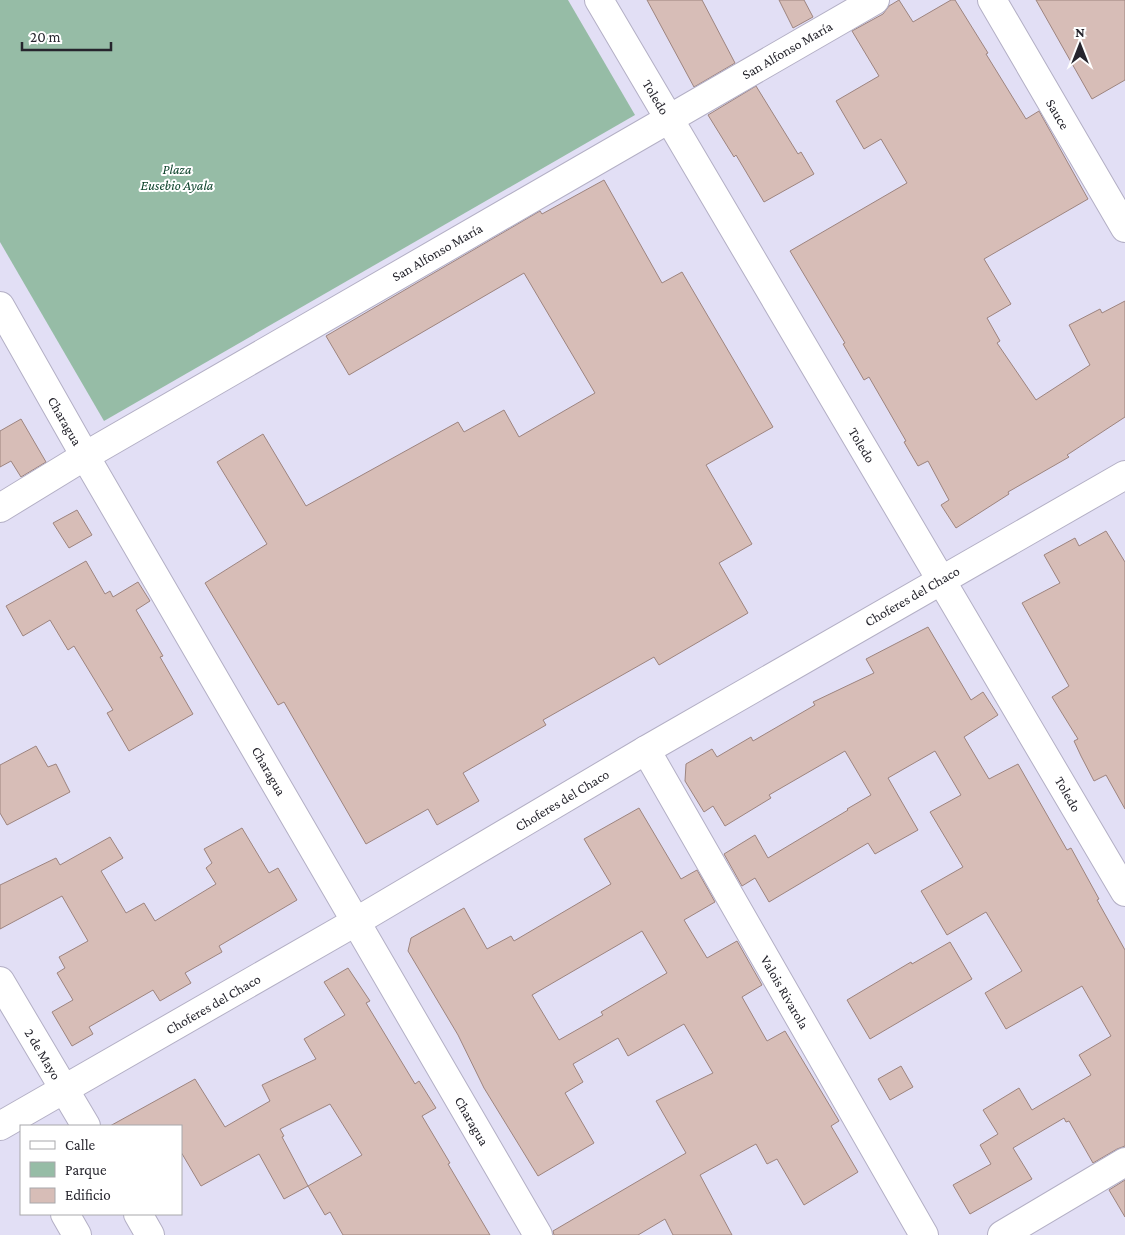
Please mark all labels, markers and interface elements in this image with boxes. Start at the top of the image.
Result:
street label: San Alfonso María [739,17,835,82]
scale bar [22,20,111,52]
north arrow [1055,20,1105,70]
text: N [1075,24,1085,40]
text: 20 m [30,29,61,45]
street label: Toledo [639,77,673,118]
street label: Sauce [1043,96,1073,132]
park label: Plaza Eusebio Ayala [141,161,214,193]
street label: San Alfonso María [389,219,485,284]
street label: Charagua [45,394,86,449]
street label: Toledo [845,425,879,466]
street label: Choferes del Chaco [862,562,962,630]
street label: Charagua [249,744,290,799]
street label: Choferes del Chaco [512,766,612,834]
street label: Toledo [1052,773,1084,815]
street label: Valois Rivarola [758,952,813,1032]
street label: Choferes del Chaco [163,970,263,1038]
street label: 2 de Mayo [22,1026,64,1082]
street label: Charagua [452,1094,493,1149]
legend [20,1125,182,1215]
text: Calle [65,1137,96,1153]
text: Parque [65,1162,107,1179]
text: Edificio [65,1187,111,1203]

